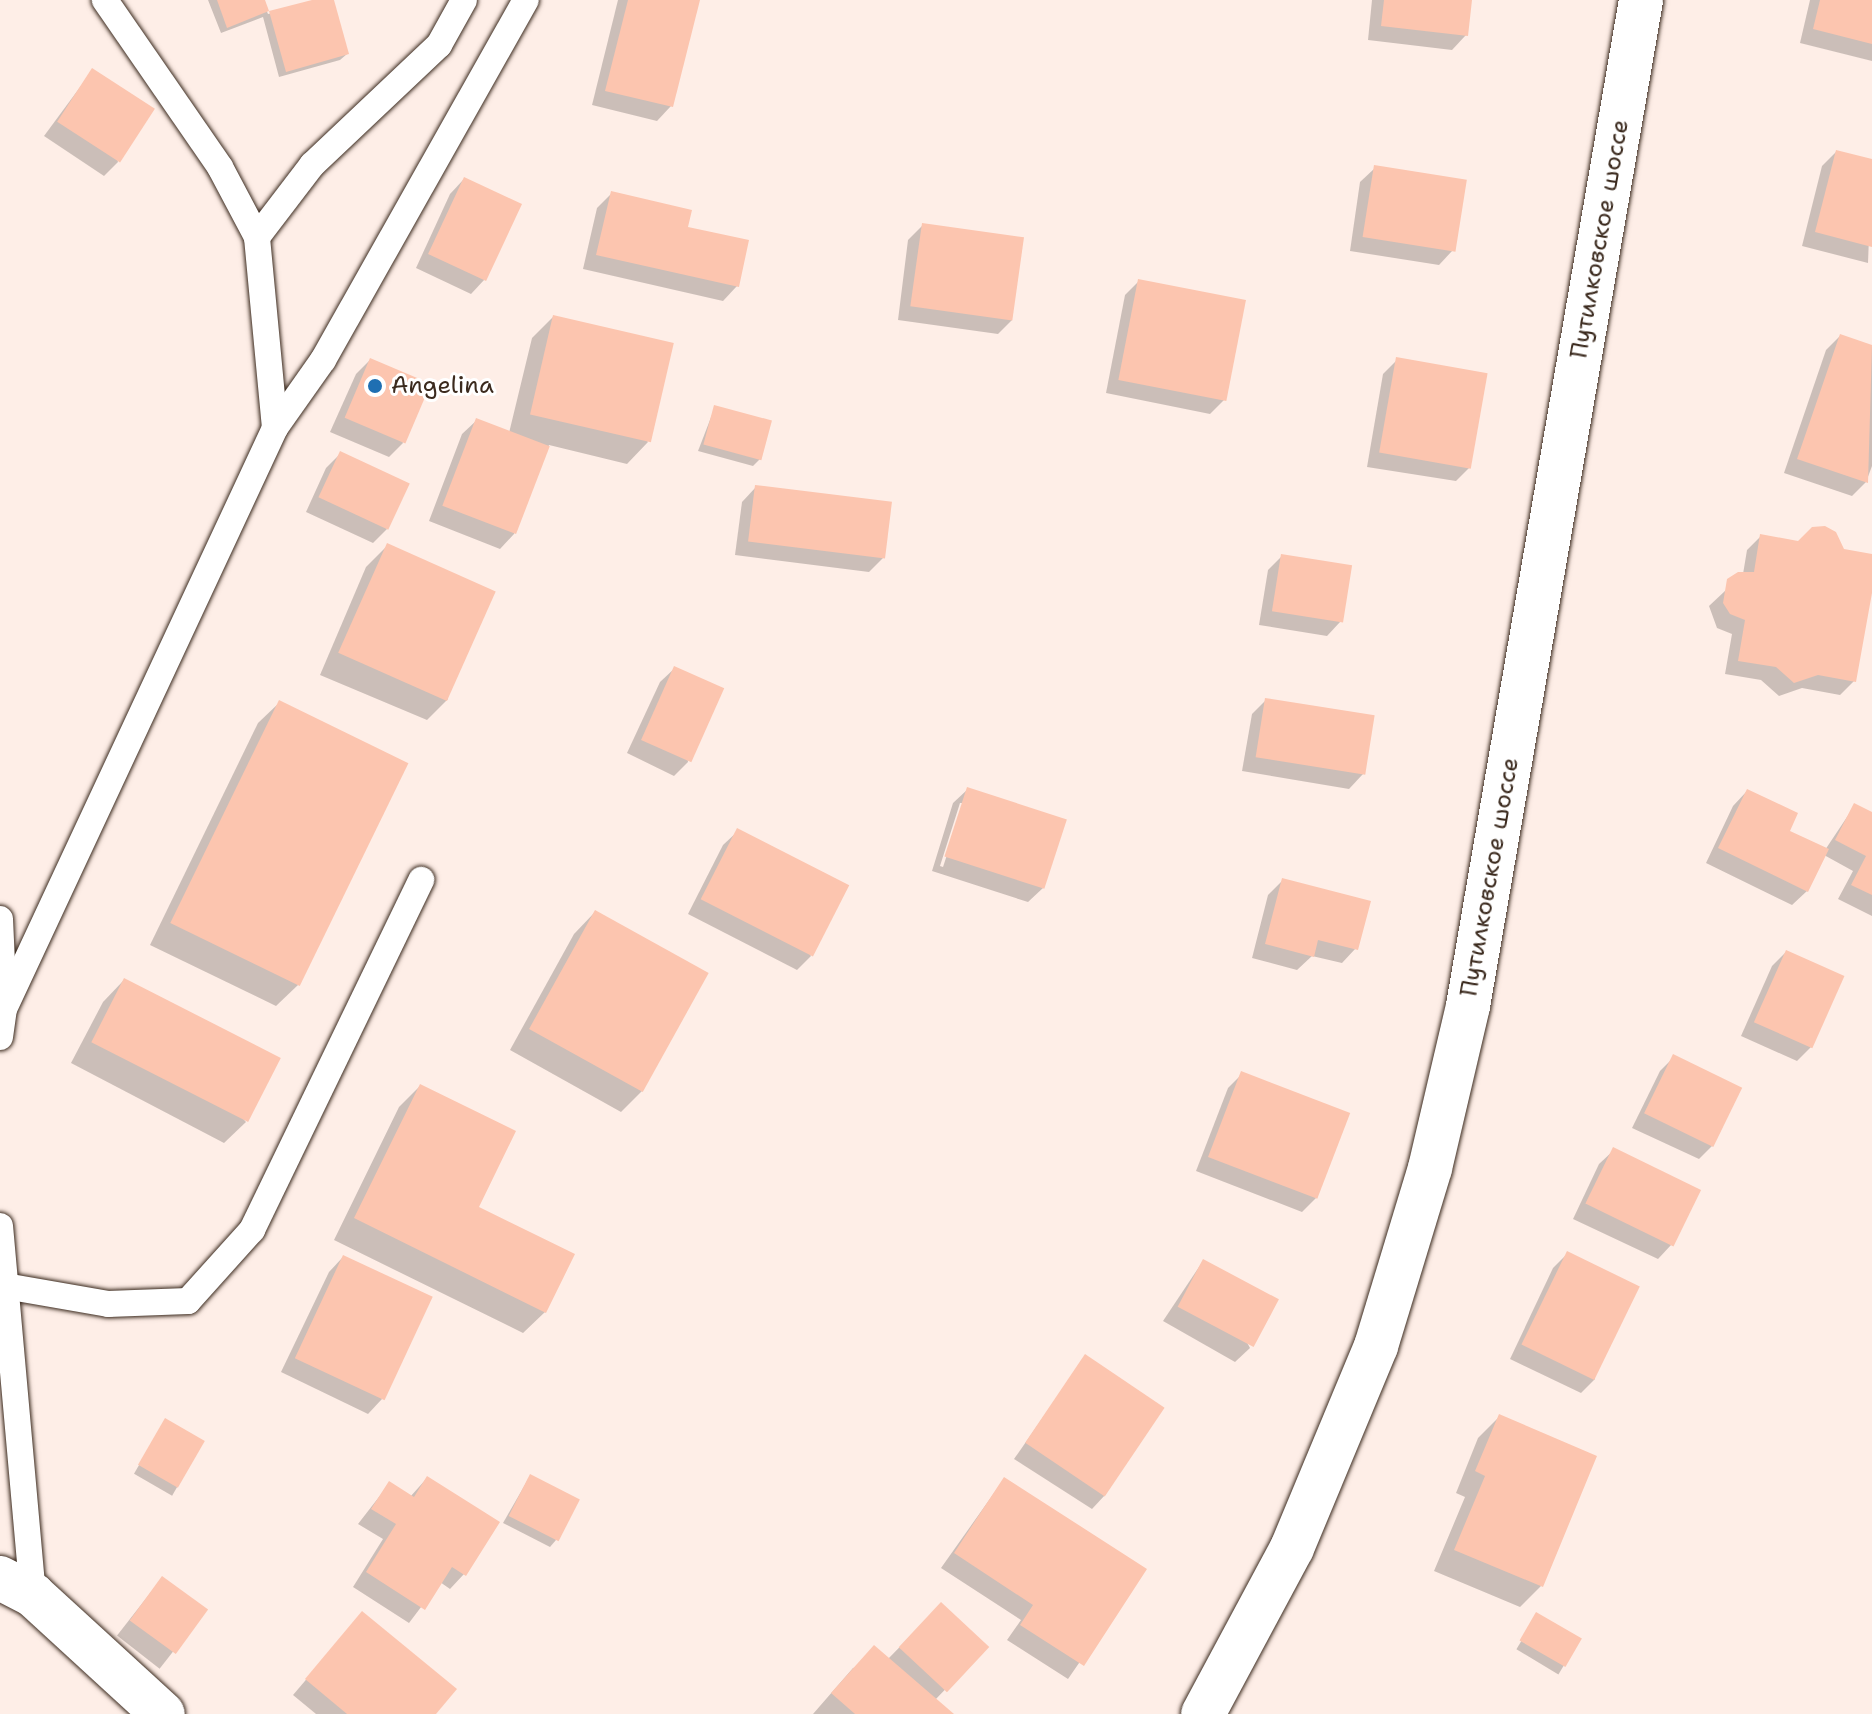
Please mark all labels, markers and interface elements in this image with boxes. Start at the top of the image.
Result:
street label: Путилковское шоссе [1565,117,1635,361]
place label: Angelina [391,372,494,400]
marker: Angelina [366,377,384,395]
street label: Путилковское шоссе [1455,755,1525,999]

